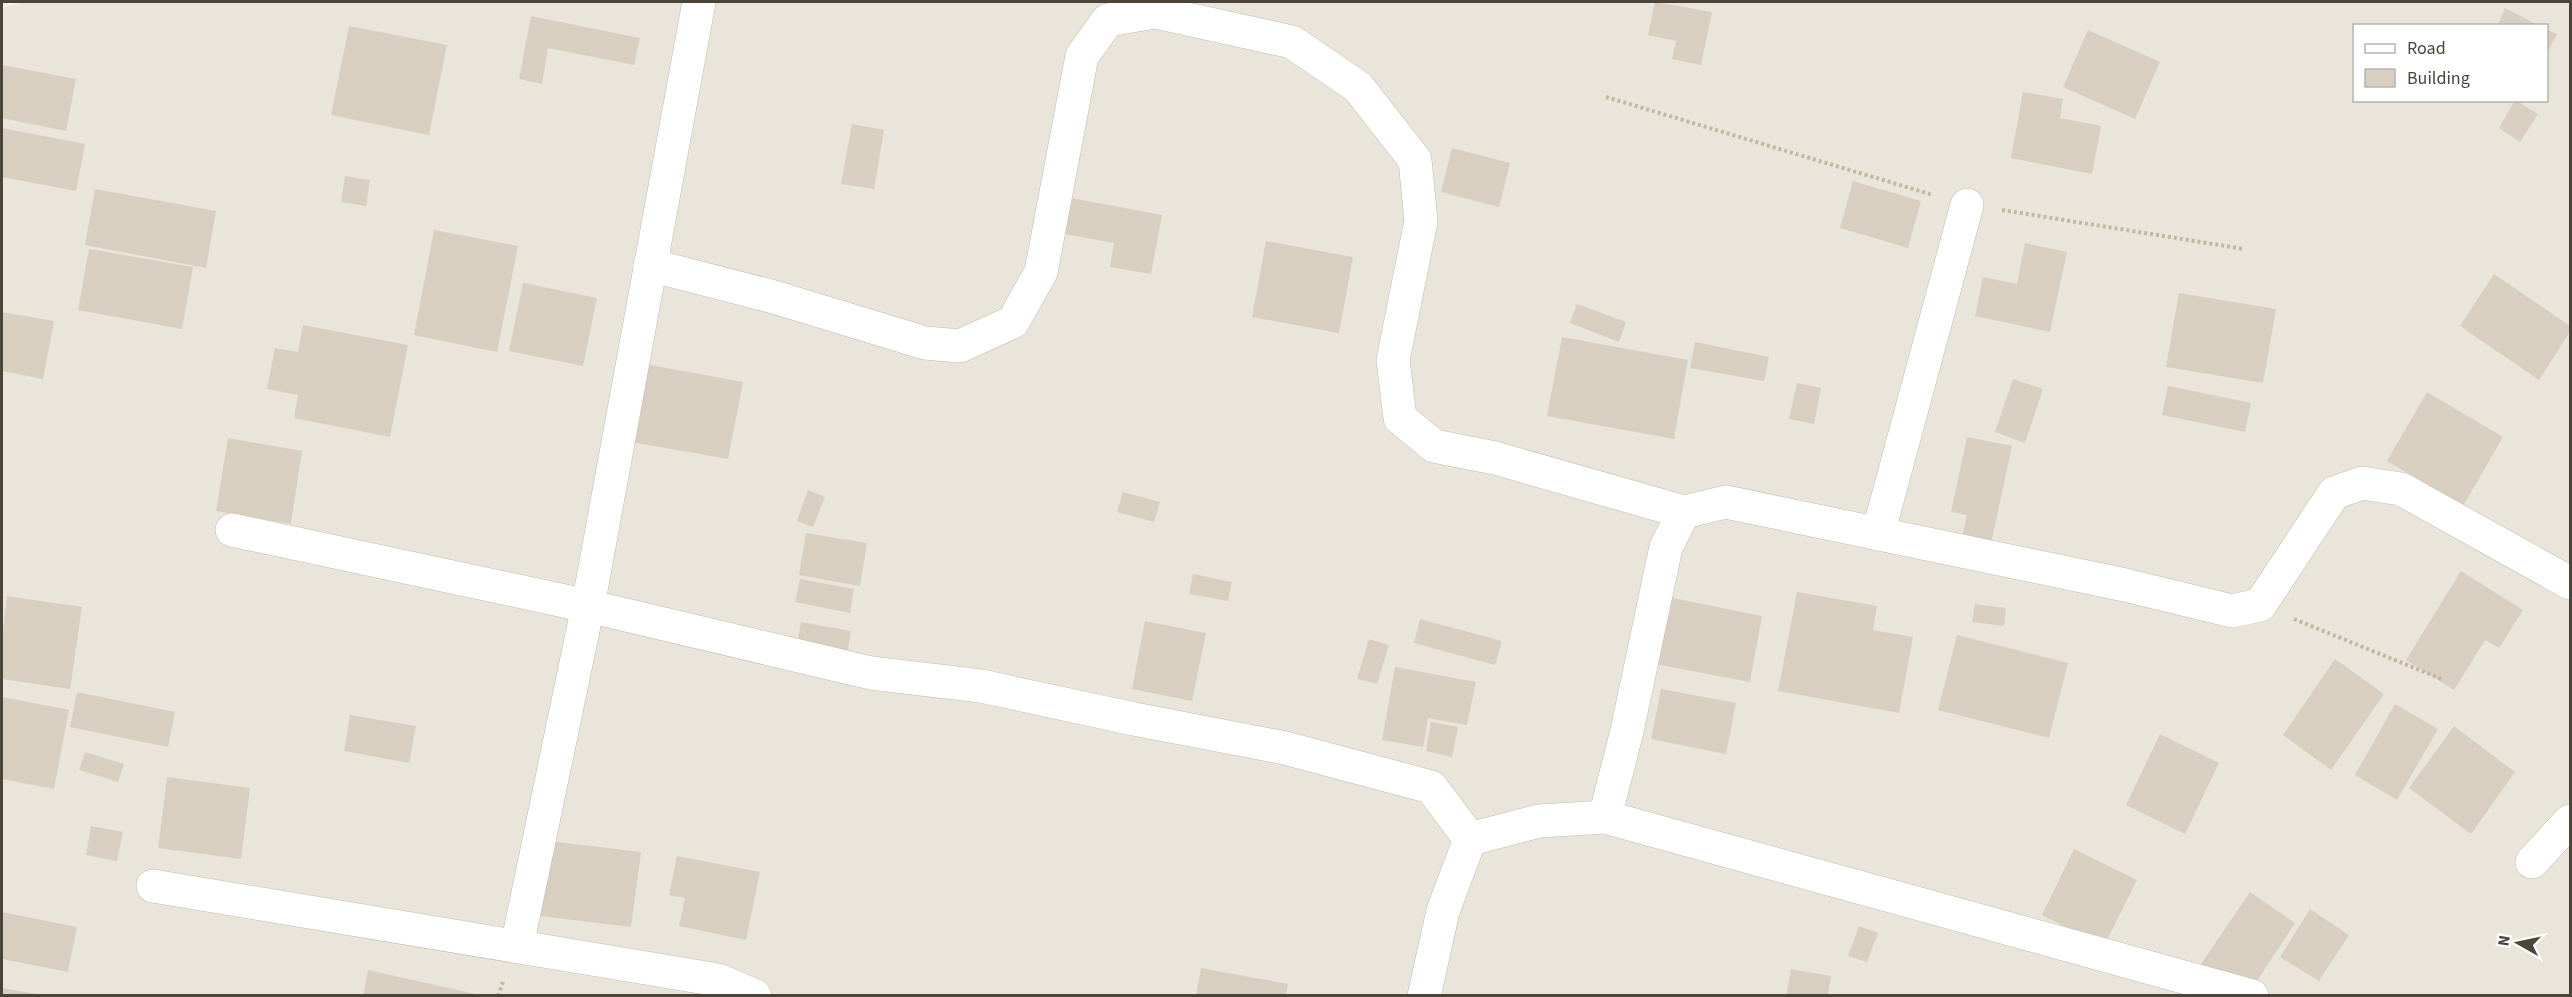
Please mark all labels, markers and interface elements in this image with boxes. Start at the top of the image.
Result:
legend [2353,24,2548,102]
text: Road [2407,36,2446,61]
text: Building [2407,66,2470,91]
north arrow [2488,913,2548,973]
text: N [2492,934,2516,948]

